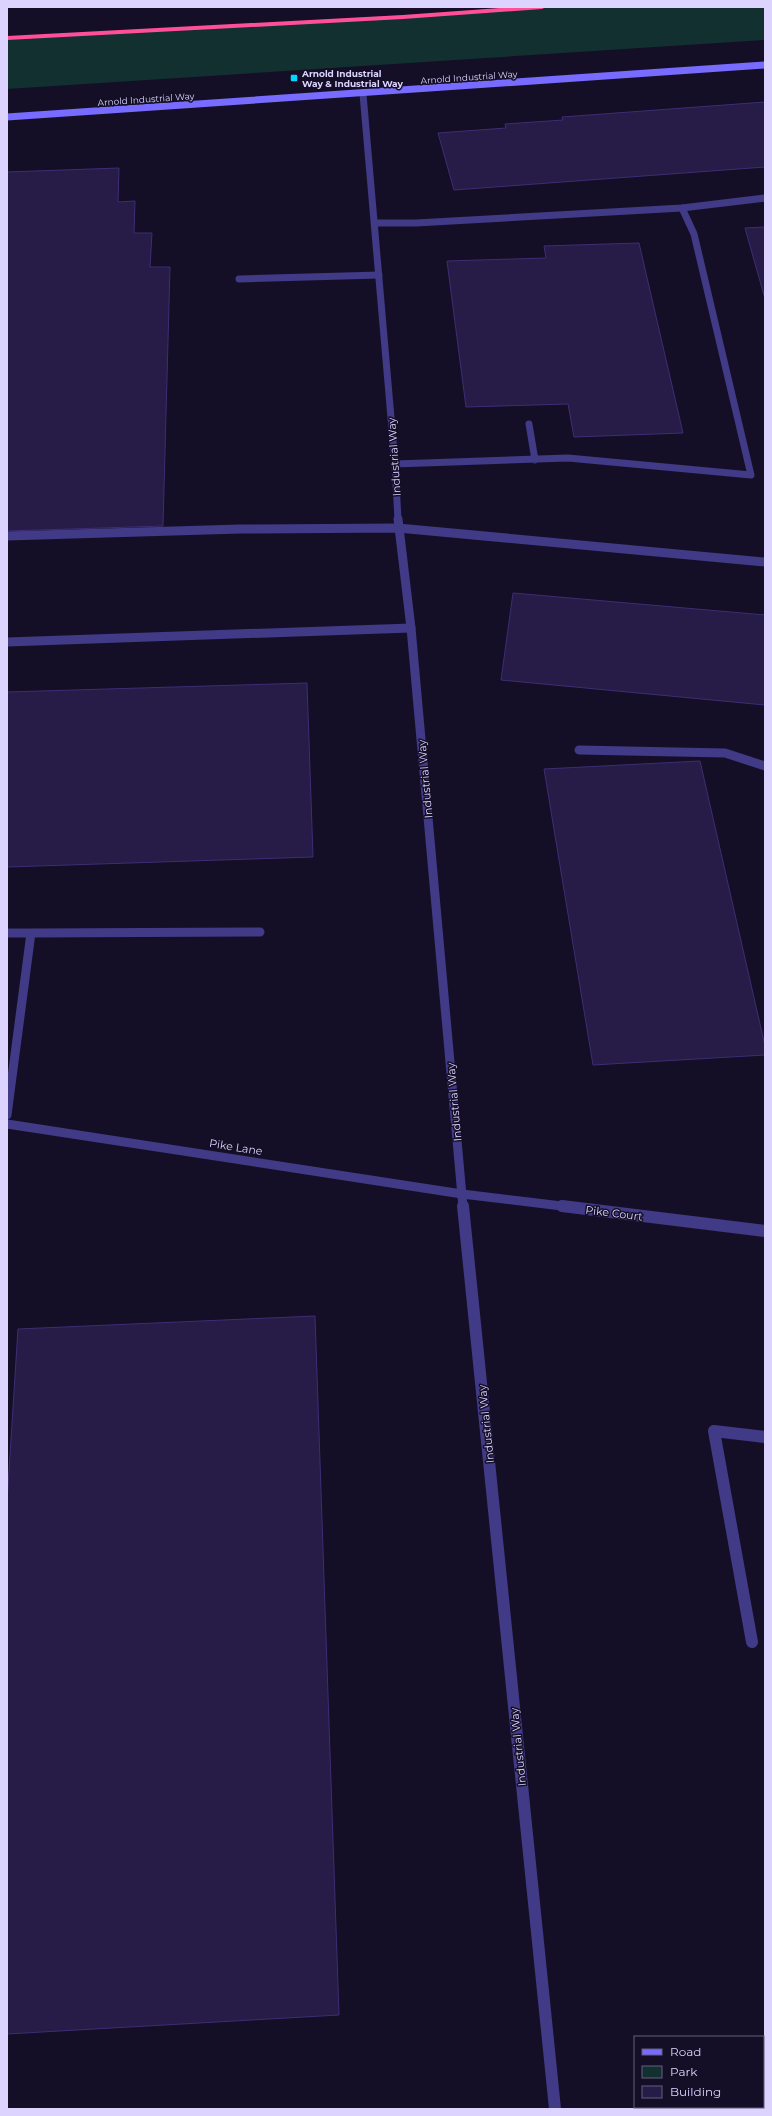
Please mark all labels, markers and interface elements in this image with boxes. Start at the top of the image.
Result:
place label: Arnold Industrial Way & Industrial Way [301,68,404,89]
street label: Arnold Industrial Way [420,68,518,86]
marker: Arnold Industrial Way & Industrial Way [289,73,299,83]
street label: Arnold Industrial Way [97,90,195,108]
street label: Industrial Way [384,417,404,497]
street label: Industrial Way [415,739,435,819]
street label: Industrial Way [444,1062,464,1142]
street label: Pike Lane [208,1136,264,1158]
street label: Pike Court [585,1203,644,1224]
street label: Industrial Way [475,1384,497,1464]
street label: Industrial Way [507,1707,529,1787]
legend [634,2036,764,2108]
text: Road [670,2044,701,2059]
text: Park [670,2064,698,2079]
text: Building [670,2084,721,2099]

